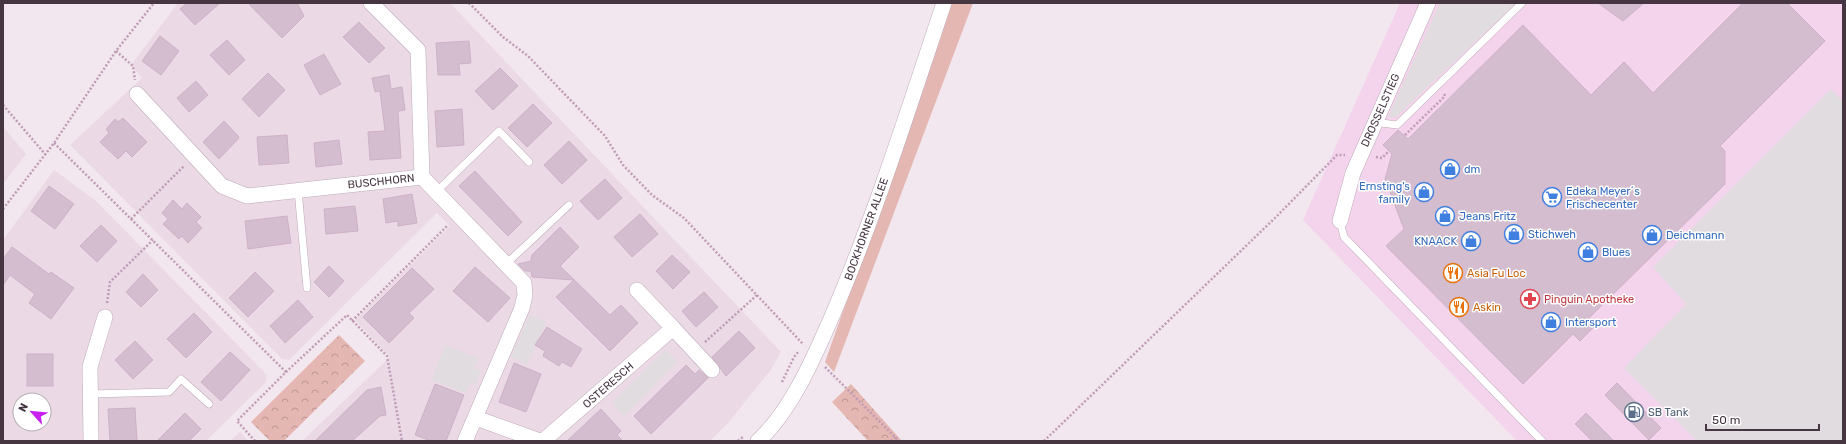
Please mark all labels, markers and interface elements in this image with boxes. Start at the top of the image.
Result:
street label: DROSSELSTIEG [1358,71,1402,149]
shop icon: dm [1439,158,1461,180]
place label: dm [1464,163,1481,176]
street label: BUSCHHORN [347,172,415,191]
street label: BOCKHORNER ALLEE [842,176,891,282]
place label: Ernsting's family [1359,180,1410,206]
shop icon: Ernsting's family [1413,181,1435,203]
place label: Edeka Meyer´s Frischecenter [1566,185,1640,211]
supermarket icon: Edeka Meyer´s Frischecenter [1541,186,1563,208]
shop icon: Jeans Fritz [1434,205,1456,227]
place label: Jeans Fritz [1459,210,1517,223]
shop icon: Stichweh [1503,223,1525,245]
shop icon: Deichmann [1641,224,1663,246]
place label: Stichweh [1528,228,1576,241]
place label: Deichmann [1666,229,1724,242]
shop icon: KNAACK [1460,230,1482,252]
place label: KNAACK [1414,235,1457,248]
shop icon: Blues [1577,241,1599,263]
place label: Blues [1602,246,1631,259]
restaurant icon: Asia Fu Loc [1442,262,1464,284]
place label: Asia Fu Loc [1467,267,1526,280]
pharmacy icon: Pinguin Apotheke [1519,288,1541,310]
place label: Pinguin Apotheke [1544,293,1634,306]
restaurant icon: Askin [1448,296,1470,318]
place label: Askin [1473,301,1501,314]
shop icon: Intersport [1540,311,1562,333]
place label: Intersport [1565,316,1617,329]
street label: OSTERESCH [580,360,636,411]
north arrow [12,392,52,432]
text: N [16,401,31,414]
fuel station icon: SB Tank [1623,401,1645,423]
place label: SB Tank [1648,406,1689,419]
scale bar [1706,406,1819,432]
text: 50 m [1712,413,1740,427]

